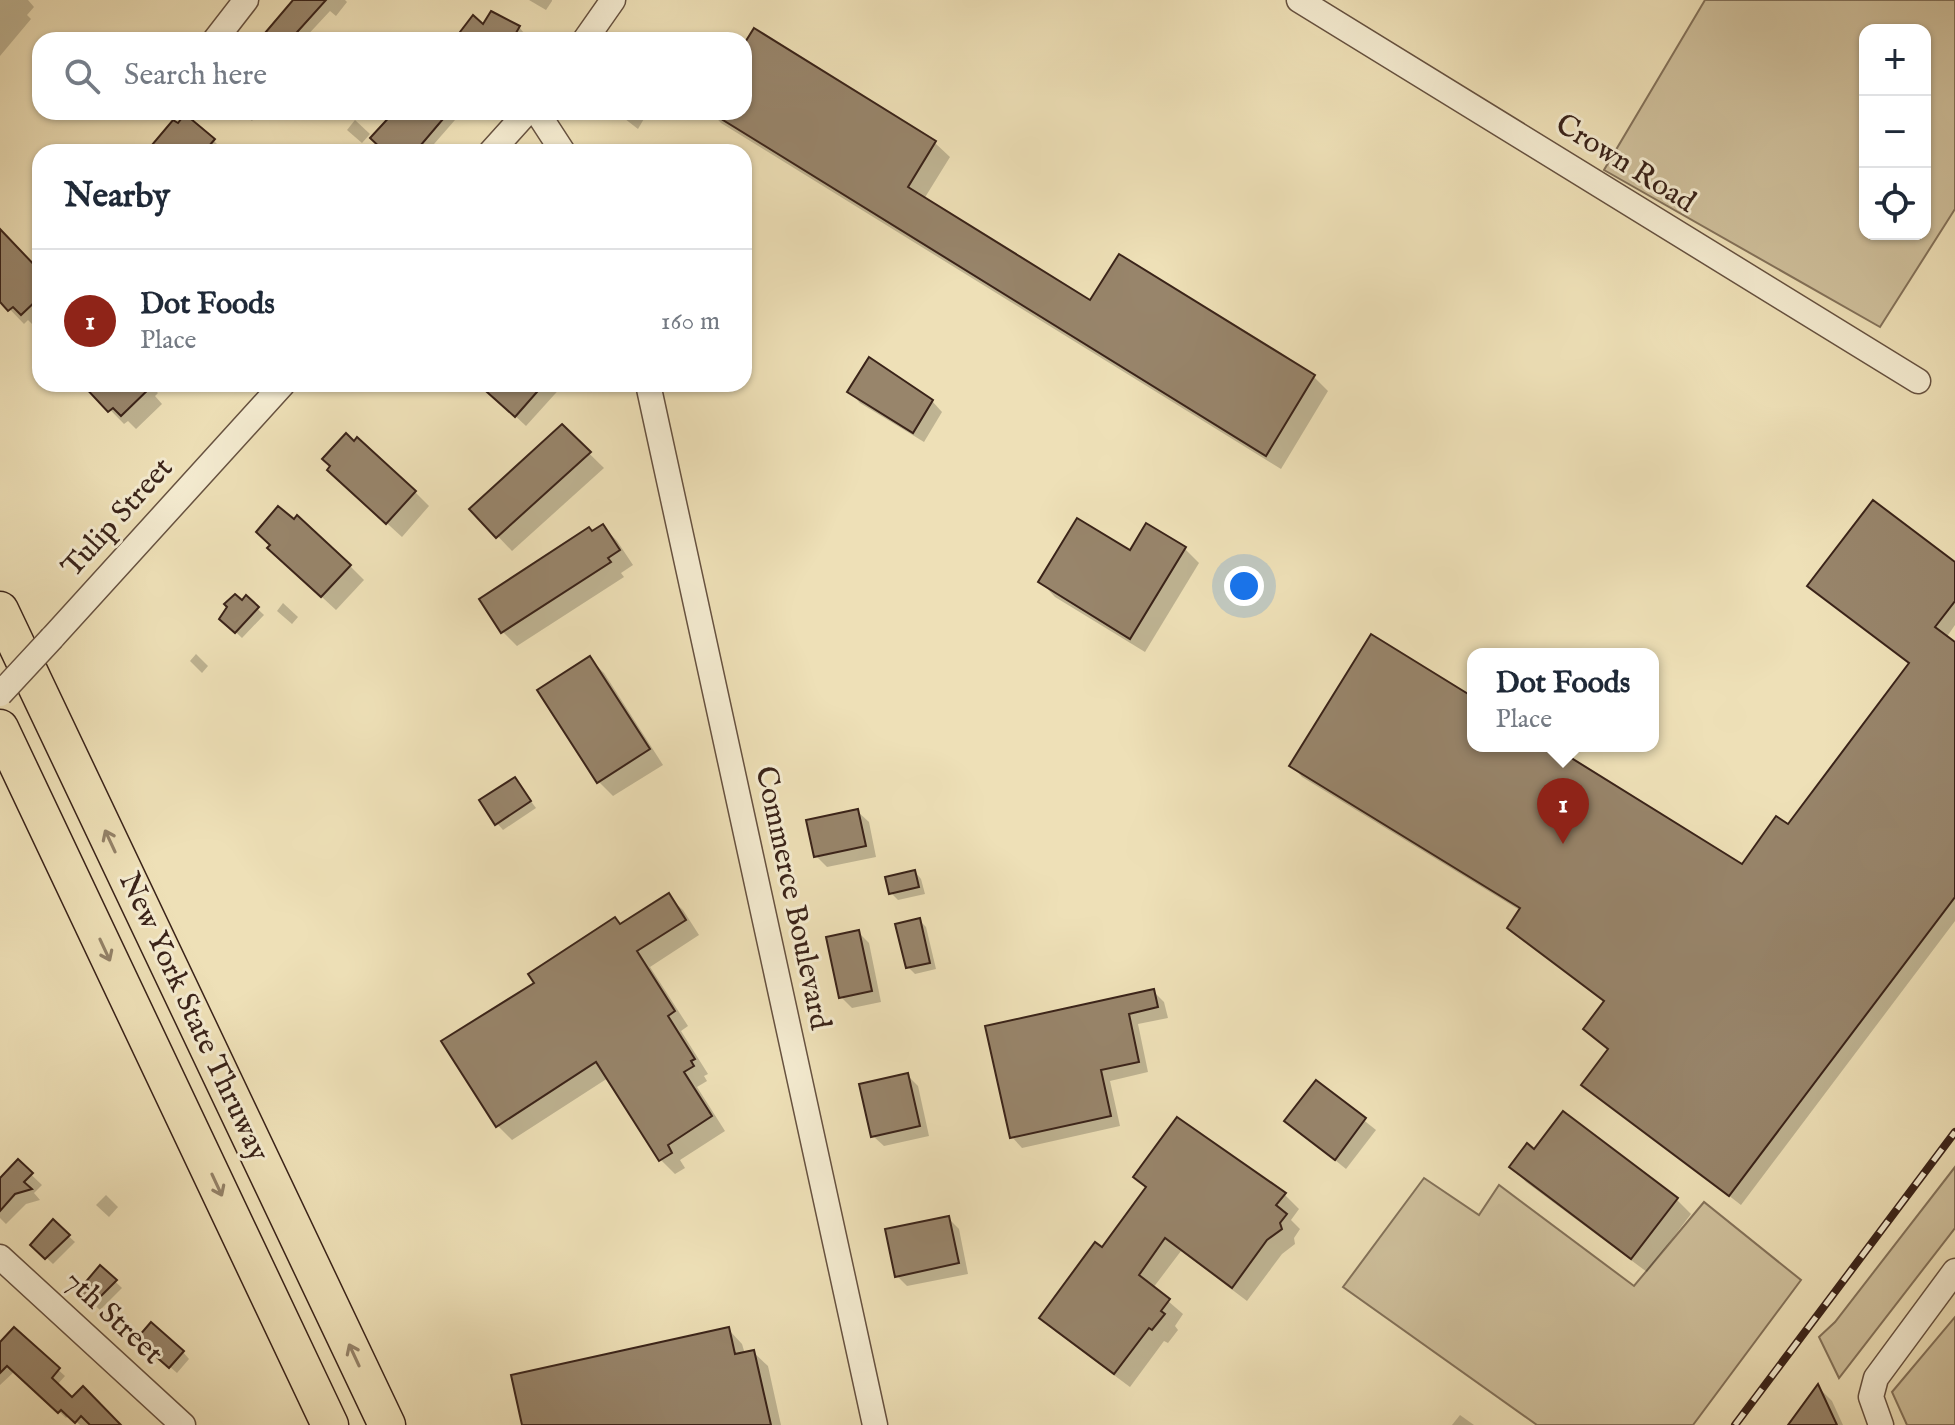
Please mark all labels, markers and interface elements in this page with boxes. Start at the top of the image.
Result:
map controls [1859,24,1931,240]
button: + [1859,24,1931,96]
search box [32,32,752,120]
icon: search [60,54,104,98]
text: Search here [124,57,267,95]
button: − [1859,96,1931,168]
street label: Crown Road [1548,106,1703,223]
button: locate [1859,168,1931,240]
text: Nearby [64,175,170,218]
text: Dot Foods [140,286,275,324]
text: 1 [85,305,95,338]
text: 160 m [661,305,720,338]
text: Place [140,324,196,357]
street label: Tulip Street [54,450,182,586]
your location [1224,566,1264,606]
popup [1467,648,1659,752]
text: Dot Foods [1496,665,1630,703]
text: Place [1496,703,1552,736]
street label: Commerce Boulevard [746,763,839,1034]
pin: 1 [1537,778,1589,844]
one-way arrow [102,830,117,854]
street label: New York State Thruway [109,867,277,1168]
one-way arrow [98,938,113,962]
one-way arrow [210,1173,225,1197]
street label: 7th Street [56,1263,170,1373]
one-way arrow [346,1343,361,1367]

